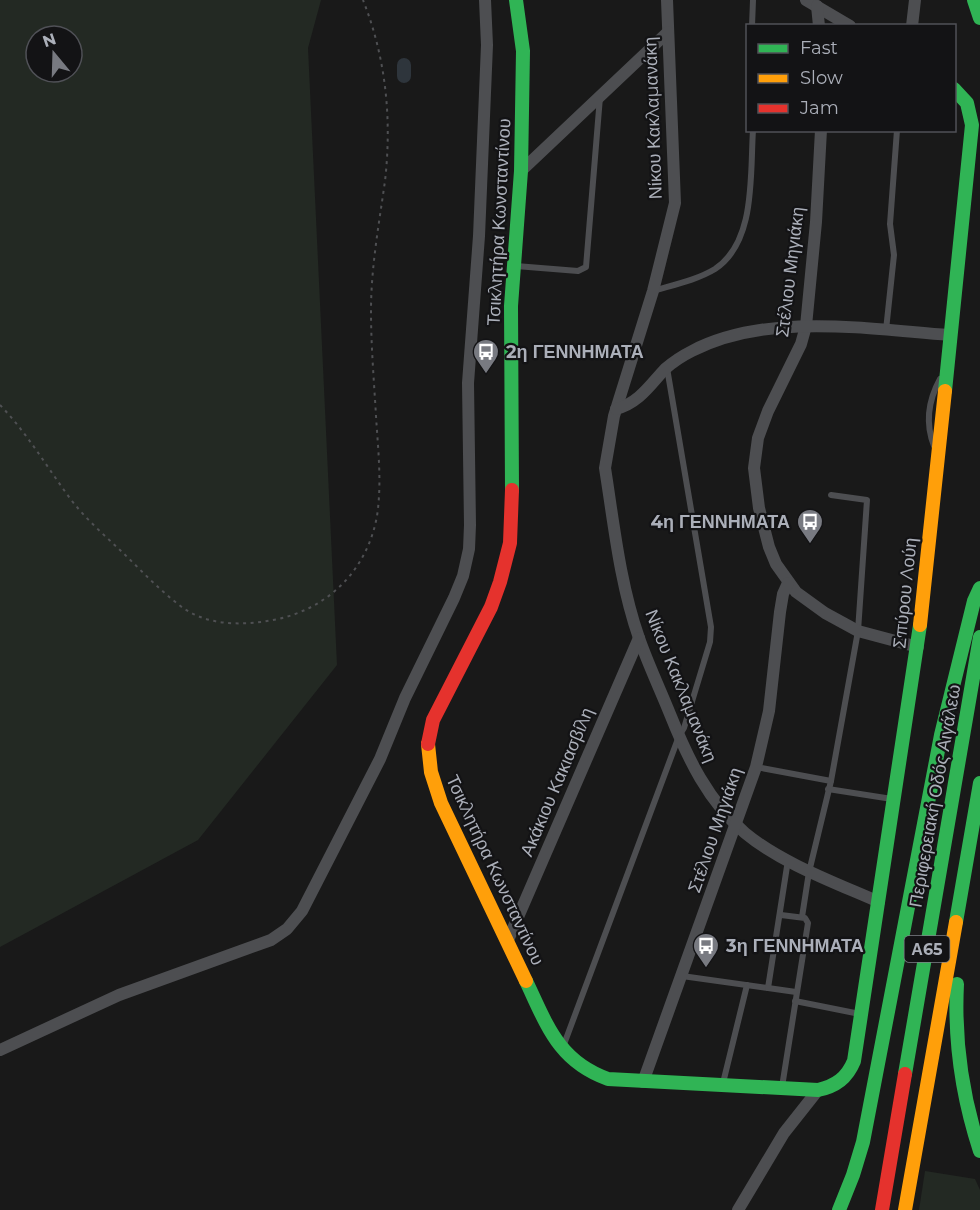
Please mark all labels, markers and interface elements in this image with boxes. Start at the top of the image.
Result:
north arrow [24,24,84,84]
legend [746,24,956,132]
text: N [40,29,58,51]
street label: Νίκου Κακλαμανάκη [639,36,667,200]
text: Fast [800,37,838,59]
text: Slow [800,67,843,89]
text: Jam [799,97,839,119]
street label: Τσικλητήρα Κωνσταντίνου [483,118,515,326]
street label: Στέλιου Μηγιάκη [771,206,809,338]
bus stop icon: 2η ΓΕΝΝΗΜΑΤΑ [471,337,501,375]
place label: 2η ΓΕΝΝΗΜΑΤΑ [506,341,644,363]
bus stop icon: 4η ΓΕΝΝΗΜΑΤΑ [795,507,825,545]
place label: 4η ΓΕΝΝΗΜΑΤΑ [651,511,790,533]
street label: Σπύρου Λούη [888,537,922,649]
street label: Νίκου Κακλαμανάκη [640,606,722,766]
street label: Περιφερειακή Οδός Αιγάλεω [905,683,965,909]
street label: Ακάκιου Κακιασβίλη [516,704,598,860]
street label: Στέλιου Μηγιάκη [683,764,747,896]
street label: Τσικλητήρα Κωνσταντίνου [441,771,549,969]
bus stop icon: 3η ΓΕΝΝΗΜΑΤΑ [691,931,721,969]
place label: 3η ΓΕΝΝΗΜΑΤΑ [725,935,864,957]
road number: Α65 [904,936,950,962]

